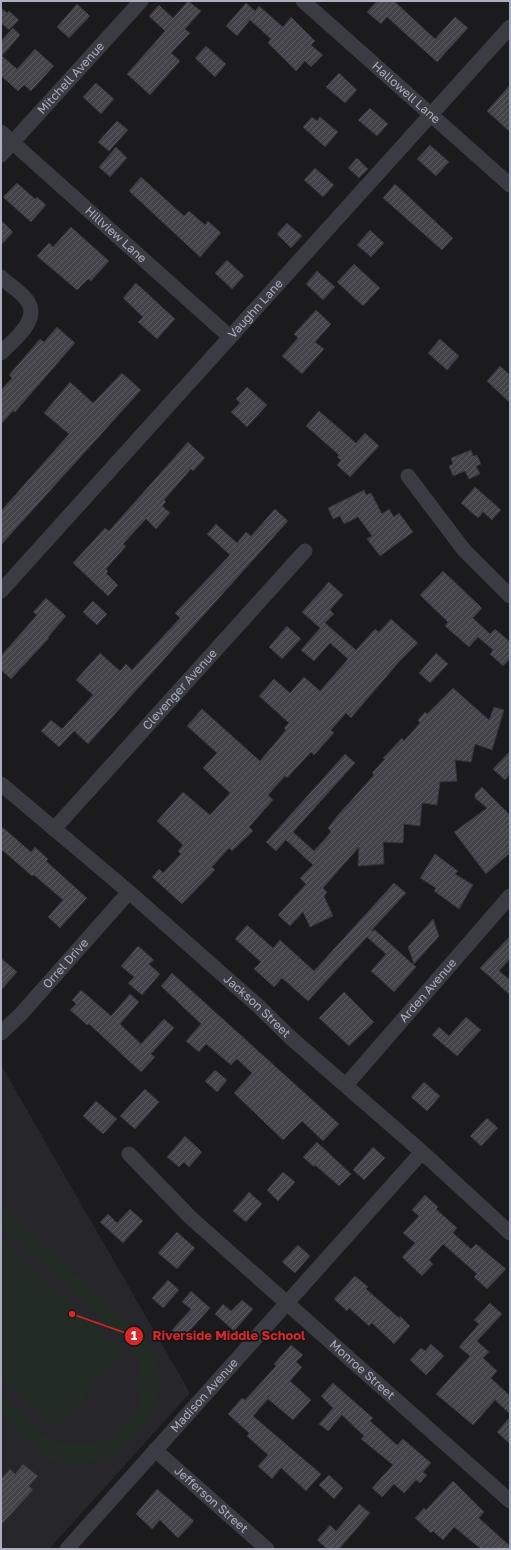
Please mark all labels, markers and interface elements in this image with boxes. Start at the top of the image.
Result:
street label: Mitchell Avenue [34,38,107,117]
street label: Hallowell Lane [369,58,444,126]
street label: Hillview Lane [82,203,150,266]
street label: Vaughn Lane [225,276,286,341]
street label: Clevenger Avenue [139,645,220,733]
street label: Orrel Drive [39,935,91,991]
street label: Arden Avenue [396,955,459,1025]
street label: Jackson Street [221,971,294,1041]
callout: Riverside Middle School [124,1323,313,1348]
text: Riverside Middle School [153,1327,306,1343]
text: 1 [131,1328,137,1343]
street label: Monroe Street [327,1337,398,1403]
street label: Madison Avenue [167,1355,241,1435]
street label: Jefferson Street [172,1463,252,1536]

